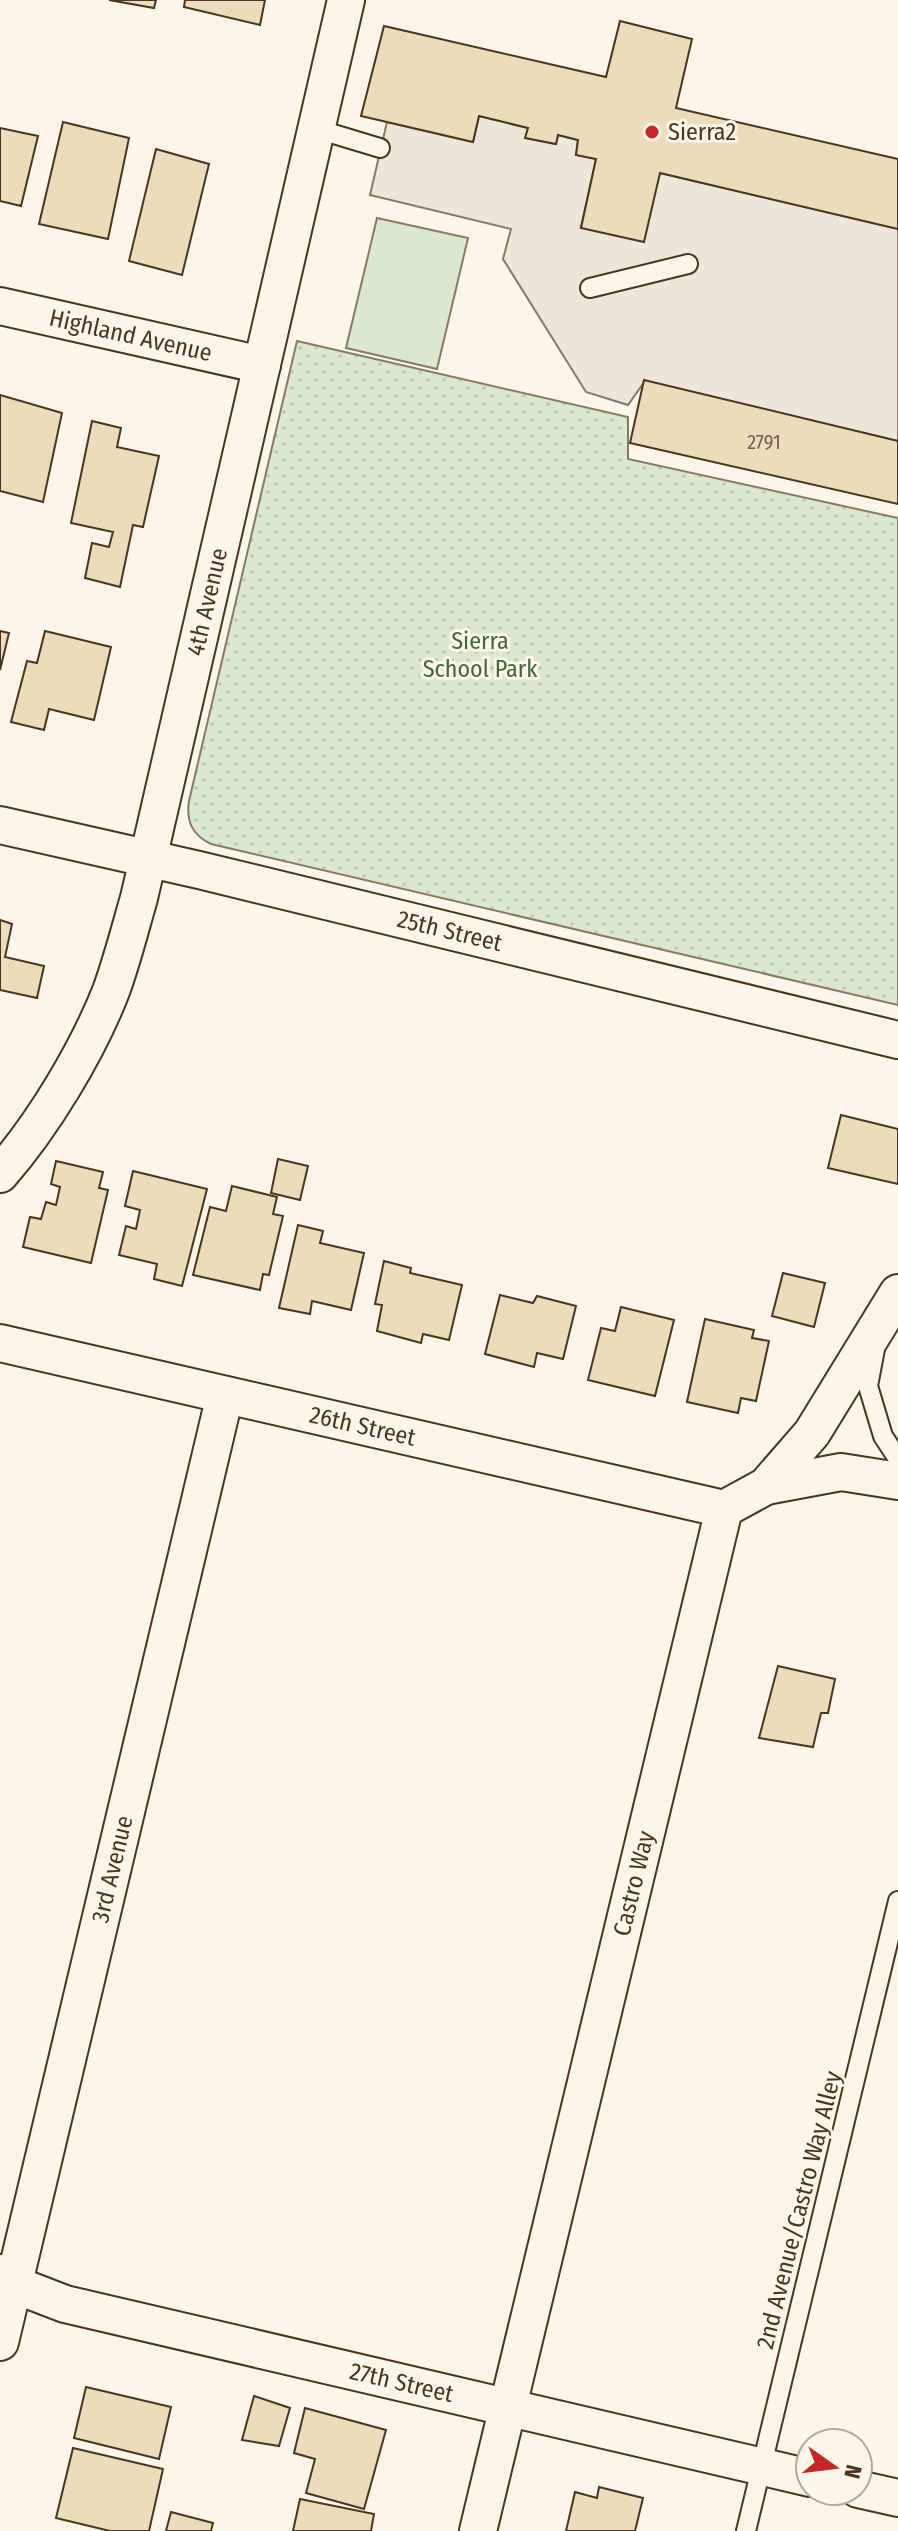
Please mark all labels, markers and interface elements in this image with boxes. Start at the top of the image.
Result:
place label: Sierra2 [668,118,736,146]
marker: Sierra2 [643,123,661,141]
street label: Highland Avenue [47,304,215,367]
house number: 2791 [747,430,781,454]
street label: 4th Avenue [181,545,233,659]
park label: Sierra School Park [423,627,538,683]
street label: 25th Street [395,905,505,957]
street label: 26th Street [307,1400,418,1452]
street label: 3rd Avenue [86,1813,139,1926]
street label: Castro Way [608,1828,660,1939]
street label: 2nd Avenue/Castro Way Alley [751,2068,847,2352]
street label: 27th Street [347,2357,456,2408]
north arrow [794,2427,874,2507]
text: N [838,2462,868,2481]

